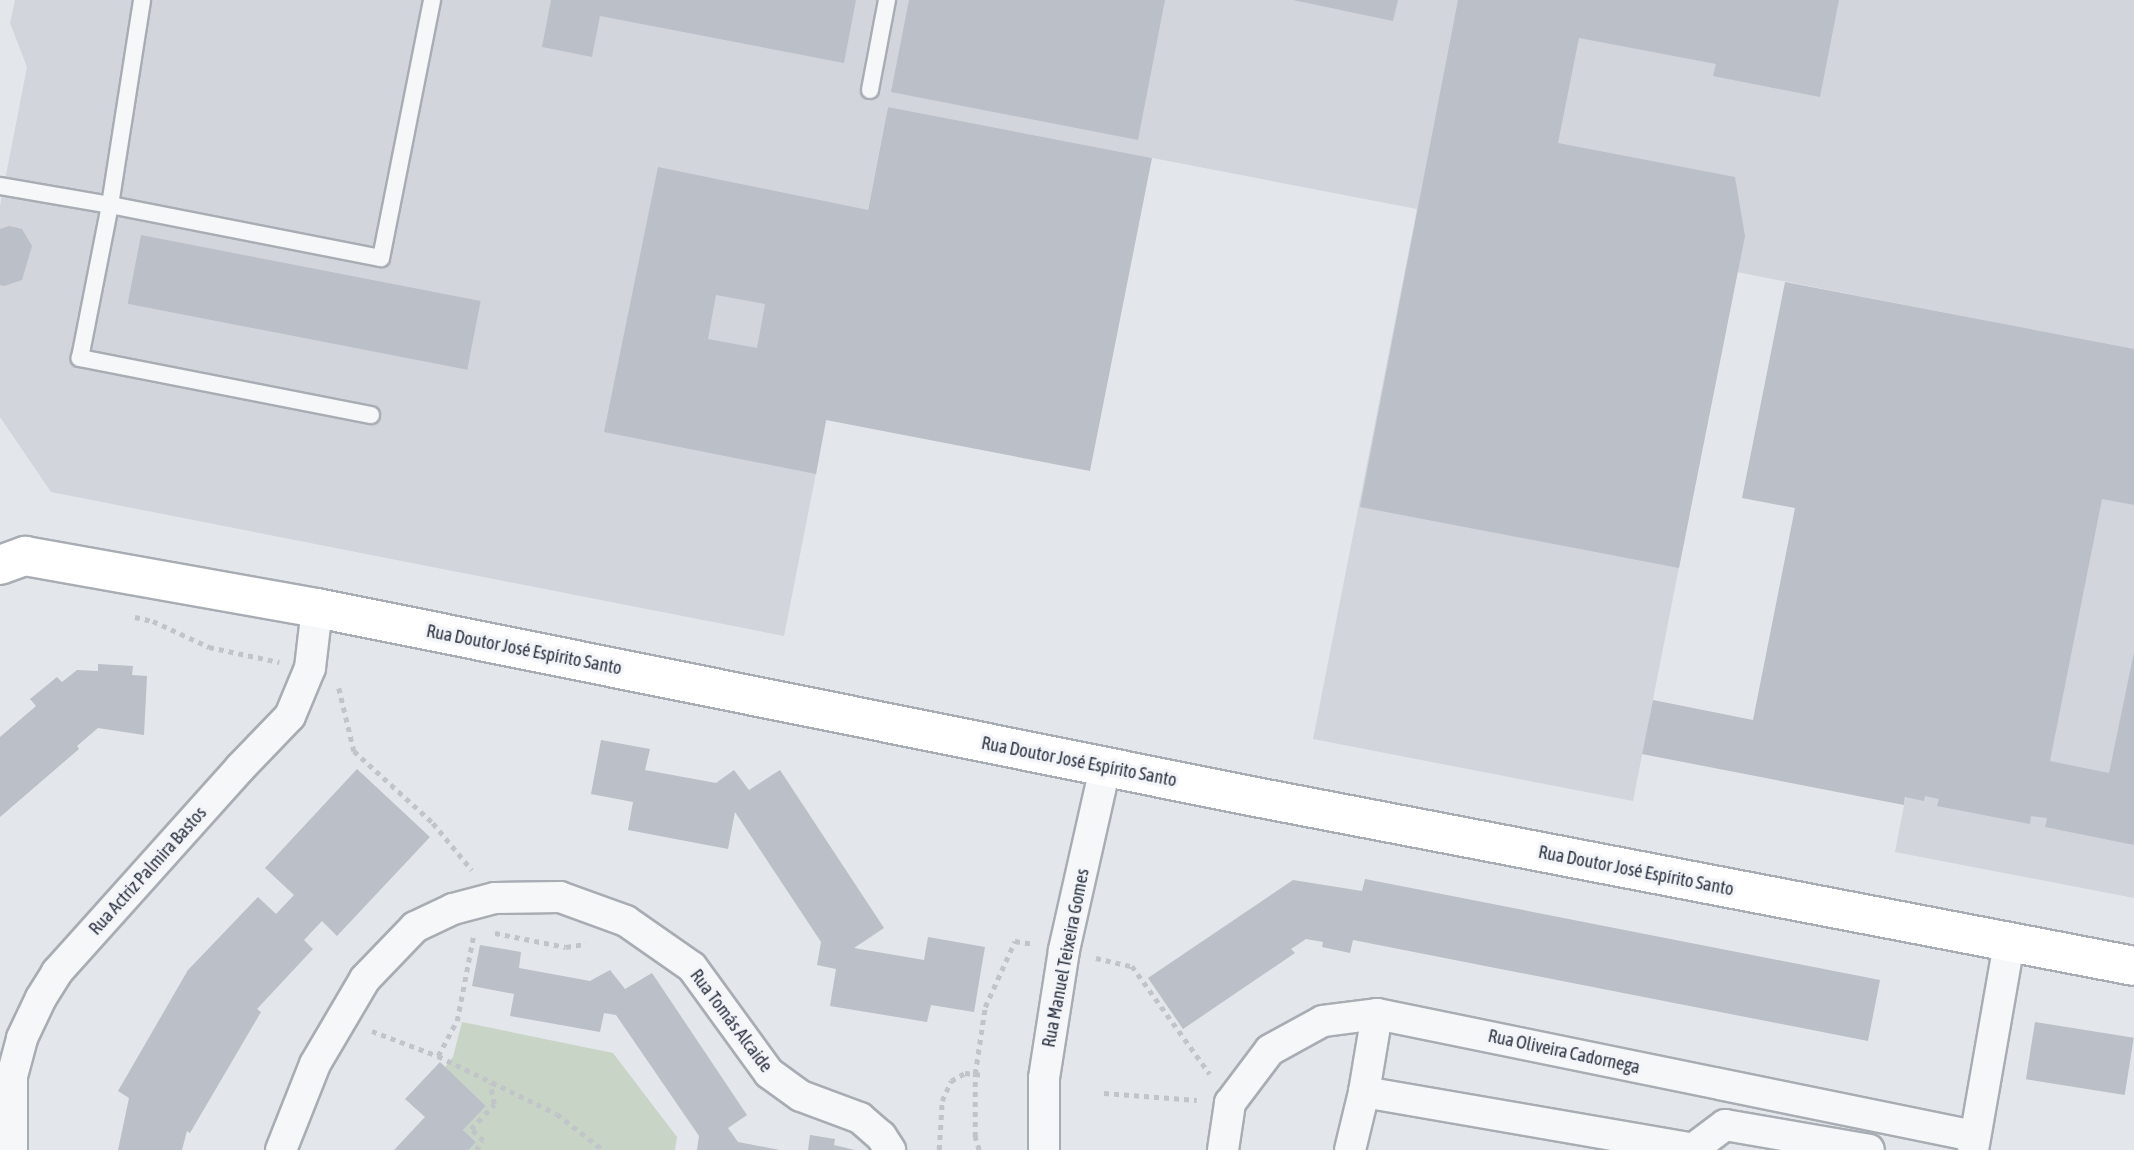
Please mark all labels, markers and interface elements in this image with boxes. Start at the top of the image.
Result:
street label: Rua Doutor José Espírito Santo [425,620,623,680]
street label: Rua Doutor José Espírito Santo [980,732,1178,792]
street label: Rua Actriz Palmira Bastos [85,802,211,940]
street label: Rua Doutor José Espírito Santo [1537,841,1735,901]
street label: Rua Manuel Teixeira Gomes [1038,867,1094,1049]
street label: Rua Tomás Alcaide [685,965,777,1077]
street label: Rua Oliveira Cadornega [1486,1025,1642,1079]

